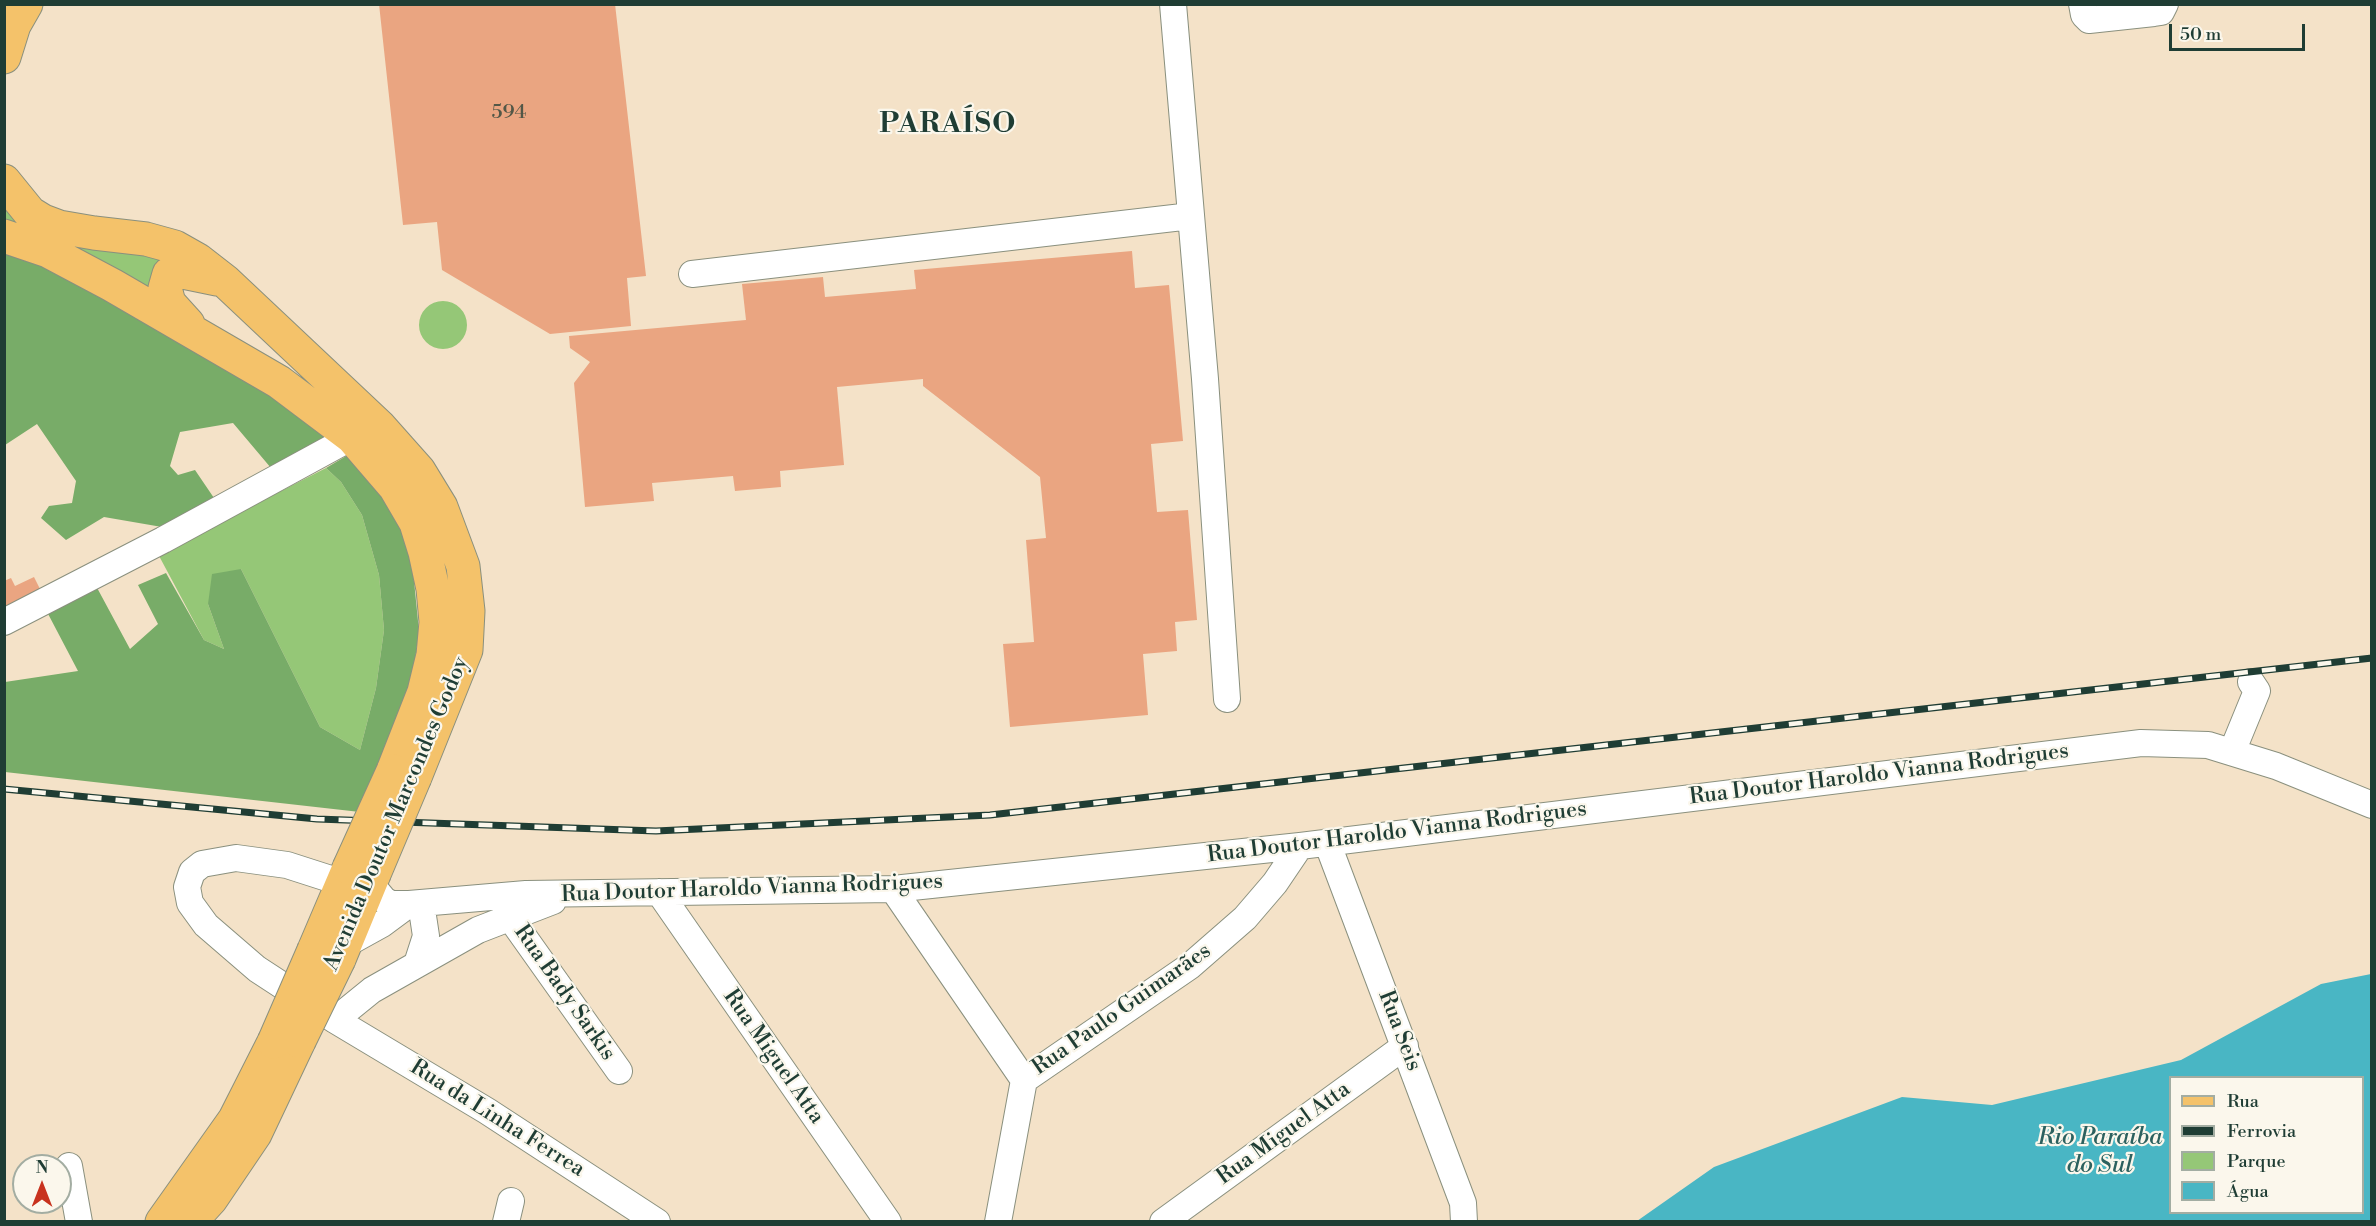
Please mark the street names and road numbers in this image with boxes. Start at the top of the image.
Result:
street label: Avenida Doutor Marcondes Godoy [319,653,475,975]
street label: Rua Doutor Haroldo Vianna Rodrigues [1688,739,2070,811]
street label: Rua Doutor Haroldo Vianna Rodrigues [1206,797,1588,869]
street label: Rua Doutor Haroldo Vianna Rodrigues [561,869,943,909]
street label: Rua Bady Sarkis [507,920,621,1066]
street label: Rua Paulo Guimarães [1028,938,1216,1082]
street label: Rua Miguel Atta [717,985,829,1129]
street label: Rua Seis [1372,987,1426,1075]
street label: Rua da Linha Ferrea [405,1055,589,1183]
street label: Rua Miguel Atta [1212,1077,1356,1191]

